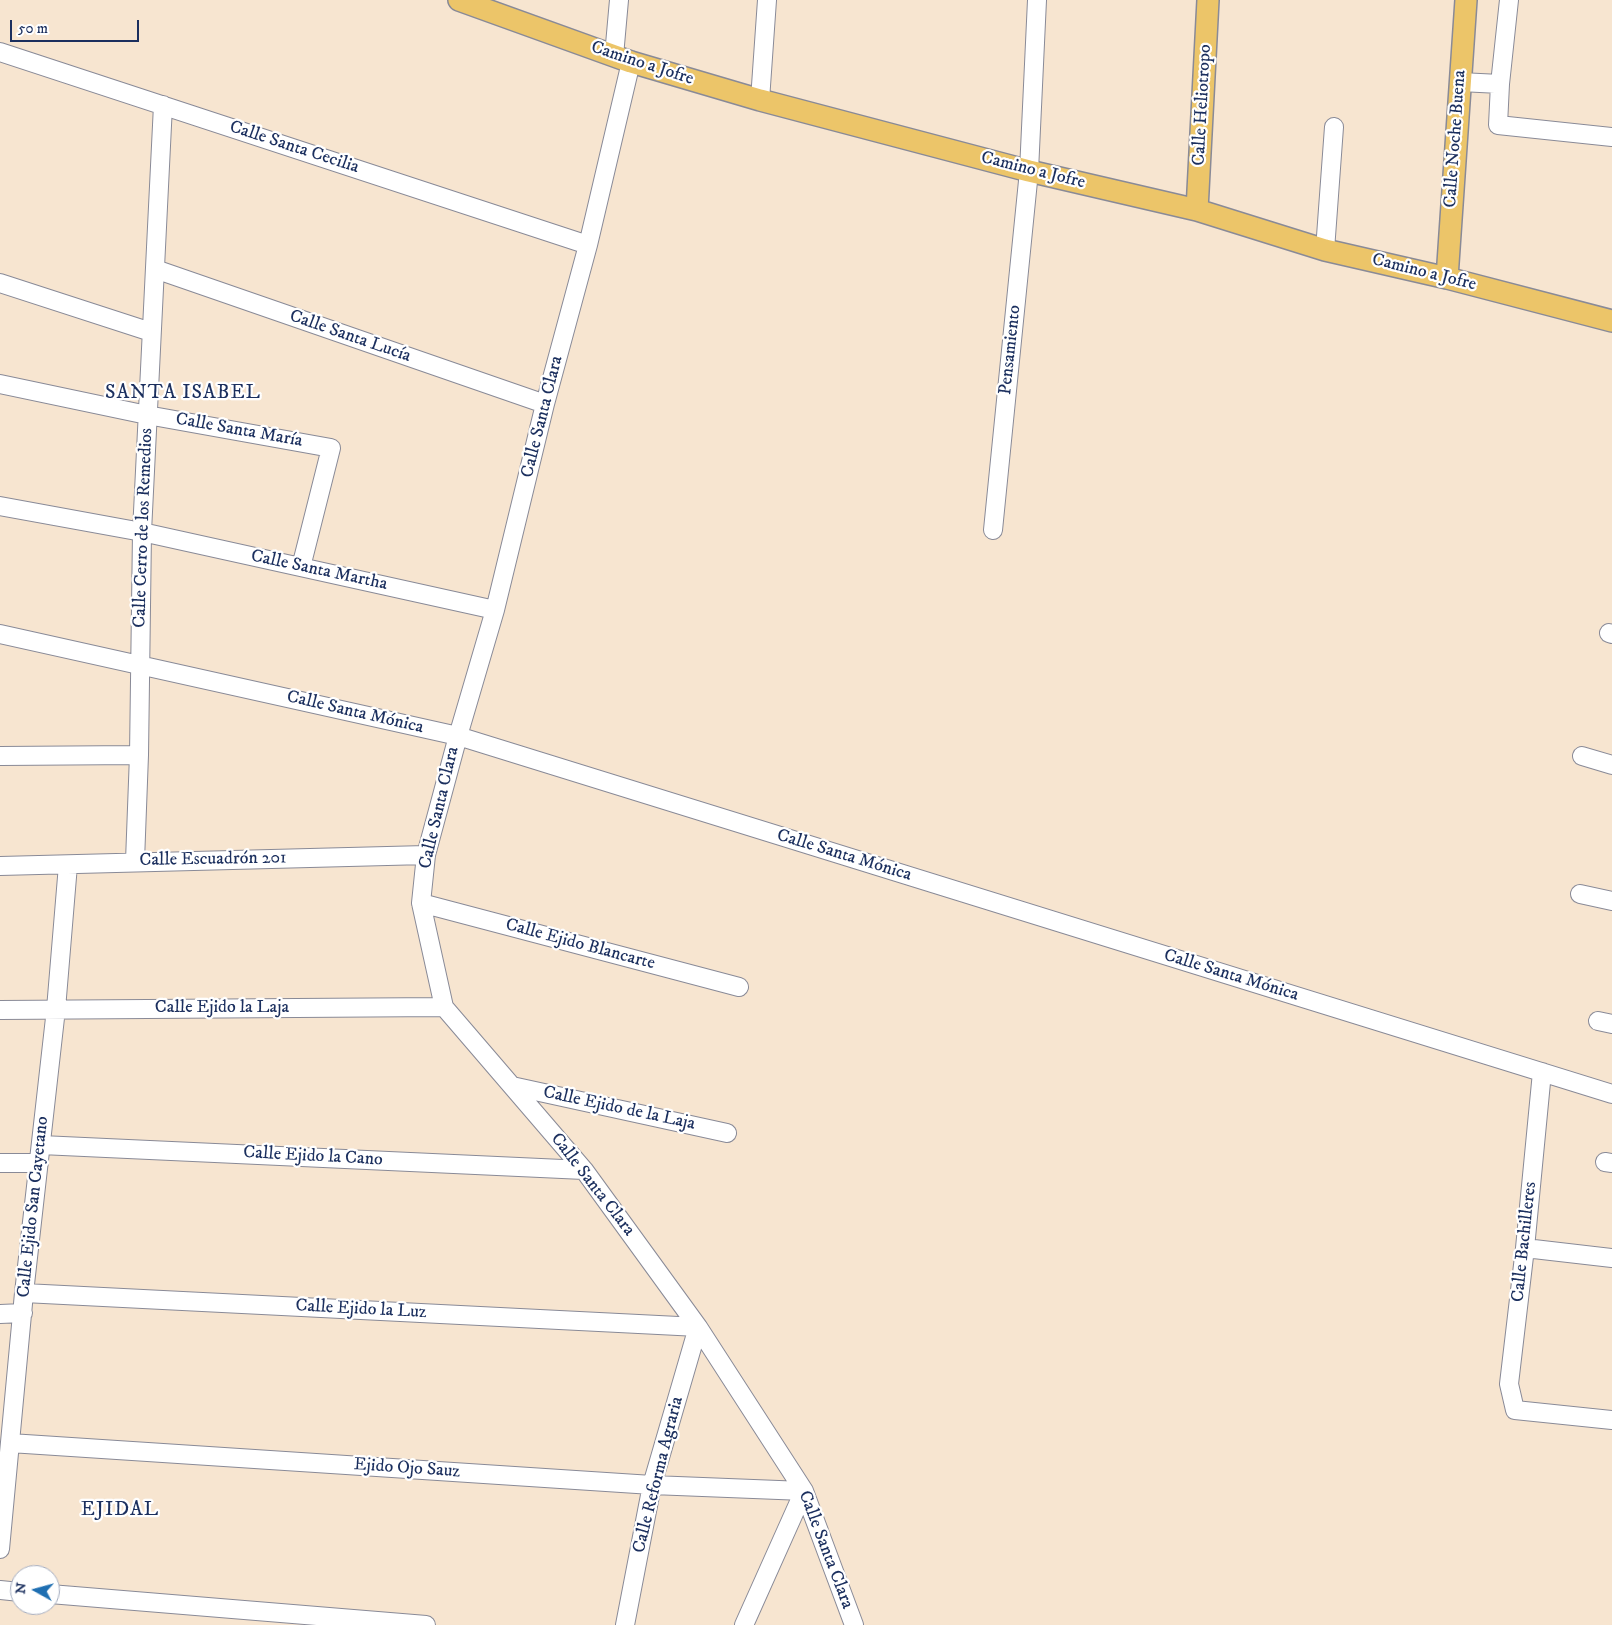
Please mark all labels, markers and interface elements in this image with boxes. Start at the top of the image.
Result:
scale bar [12,10,141,42]
text: 50 m [18,19,48,38]
street label: Camino a Jofre [588,37,696,91]
street label: Calle Heliotropo [1189,44,1217,166]
street label: Calle Noche Buena [1440,69,1472,209]
street label: Calle Santa Cecilia [227,117,361,179]
street label: Camino a Jofre [979,148,1087,194]
street label: Camino a Jofre [1370,250,1478,296]
street label: Pensamiento [996,304,1026,396]
street label: Calle Santa Lucía [286,306,414,368]
street label: Calle Santa Clara [517,354,569,480]
district label: SANTA ISABEL [104,382,262,406]
street label: Calle Santa María [174,409,304,453]
street label: Calle Cerro de los Remedios [130,428,158,628]
street label: Calle Santa Martha [249,546,389,596]
street label: Calle Santa Mónica [284,687,426,739]
street label: Calle Santa Clara [415,745,465,871]
street label: Calle Santa Mónica [774,825,914,887]
street label: Calle Escuadrón 201 [139,848,287,872]
street label: Calle Ejido Blancarte [503,915,657,975]
street label: Calle Santa Mónica [1161,945,1301,1007]
street label: Calle Ejido la Laja [155,997,289,1019]
street label: Calle Ejido de la Laja [541,1082,697,1136]
street label: Calle Ejido San Cayetano [14,1115,54,1299]
street label: Calle Santa Clara [545,1129,639,1241]
street label: Calle Ejido la Cano [243,1143,383,1171]
street label: Calle Bachilleres [1508,1181,1542,1303]
street label: Calle Ejido la Luz [295,1296,427,1324]
street label: Calle Reforma Agraria [629,1394,689,1556]
street label: Ejido Ojo Sauz [353,1455,461,1483]
street label: Calle Santa Clara [793,1488,857,1612]
district label: EJIDAL [80,1499,160,1523]
north arrow [10,1565,60,1615]
text: N [11,1581,31,1595]

